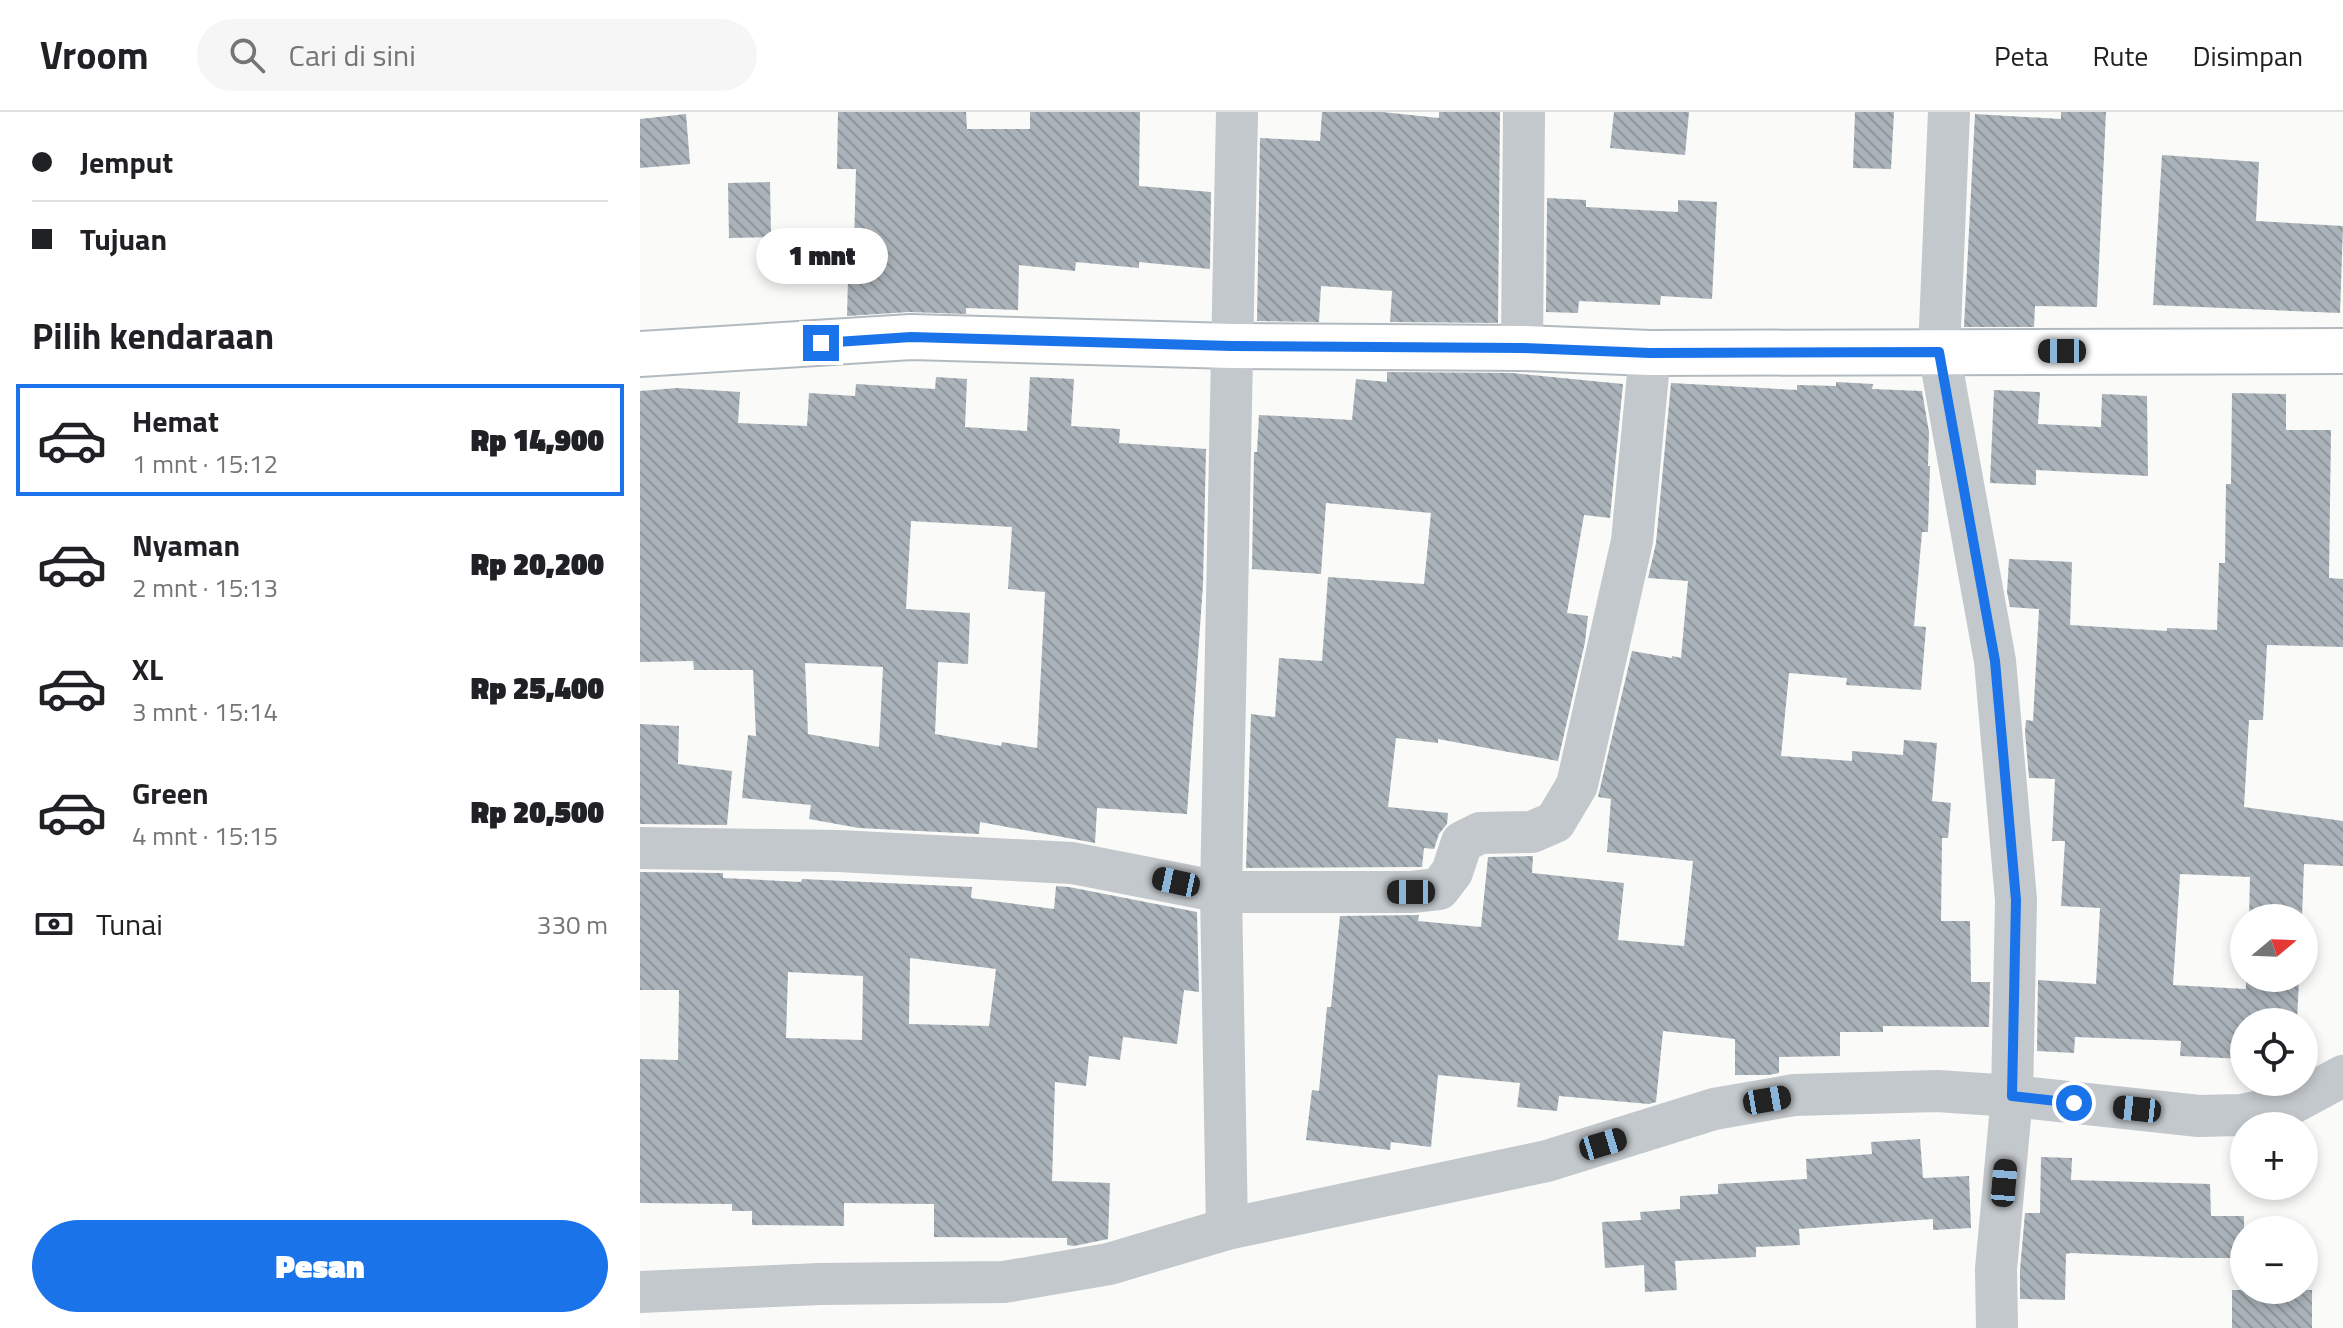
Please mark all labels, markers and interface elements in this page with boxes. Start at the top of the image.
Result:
search box [197,19,757,91]
text: Vroom [40,26,149,84]
text: Cari di sini [289,32,416,78]
icon: search [225,33,269,77]
text: Peta [1994,34,2048,77]
text: Rute [2092,34,2148,77]
text: Disimpan [2192,34,2303,77]
text: Jemput [80,139,173,185]
text: Tujuan [80,216,167,262]
callout: 1 mnt [755,227,887,283]
text: 1 mnt [789,236,855,275]
text: Pilih kendaraan [32,308,274,363]
route end [803,325,839,361]
car [2038,339,2086,363]
text: Hemat [132,398,219,444]
icon: car [36,404,108,476]
text: Rp 14,900 [471,417,604,463]
text: 1 mnt · 15:12 [132,444,278,483]
text: Nyaman [132,522,240,568]
icon: car [36,528,108,600]
text: Rp 20,200 [471,541,604,587]
text: 2 mnt · 15:13 [132,568,278,607]
text: XL [132,646,163,692]
icon: car [36,652,108,724]
text: Rp 25,400 [471,665,604,711]
text: 3 mnt · 15:14 [132,692,278,731]
text: Green [132,770,209,816]
icon: car [36,776,108,848]
text: Rp 20,500 [471,789,604,835]
text: 4 mnt · 15:15 [132,816,278,855]
car [1150,865,1202,899]
car [1387,880,1435,904]
text: Tunai [96,901,163,947]
icon: cash [32,902,76,946]
north arrow [2230,904,2318,992]
map controls [2230,904,2318,1304]
text: 330 m [537,905,608,944]
button: locate [2230,1008,2318,1096]
car [1741,1084,1793,1116]
route start [2056,1085,2092,1121]
car [2112,1095,2162,1123]
button: + [2230,1112,2318,1200]
car [1577,1126,1629,1162]
car [1990,1158,2018,1208]
button: − [2230,1216,2318,1304]
button: Pesan [32,1220,608,1312]

